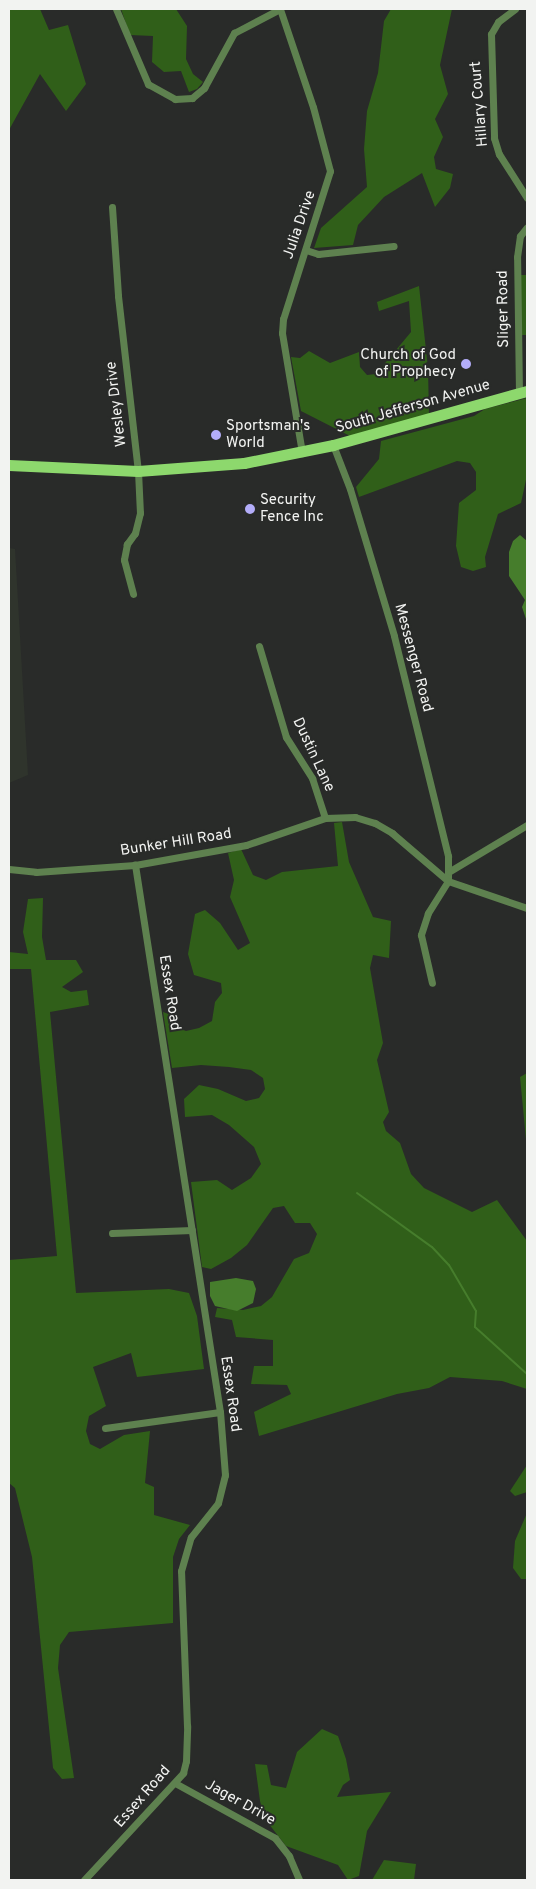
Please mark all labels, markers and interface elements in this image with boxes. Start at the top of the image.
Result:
street label: Hillary Court [467,60,493,148]
street label: Julia Drive [280,188,320,262]
street label: Sliger Road [494,270,514,348]
place label: Church of God of Prophecy [360,346,456,381]
marker: Church of God of Prophecy [460,358,472,370]
street label: Wesley Drive [103,360,131,448]
street label: South Jefferson Avenue [333,376,493,438]
place label: Sportsman's World [226,417,310,452]
marker: Sportsman's World [210,429,222,441]
place label: Security Fence Inc [260,491,324,526]
marker: Security Fence Inc [244,503,256,515]
street label: Messenger Road [390,602,436,714]
street label: Dustin Lane [288,715,338,795]
street label: Bunker Hill Road [119,825,233,861]
street label: Essex Road [154,954,184,1032]
street label: Essex Road [216,1355,244,1433]
street label: Essex Road [111,1762,175,1832]
street label: Jager Drive [202,1776,278,1830]

